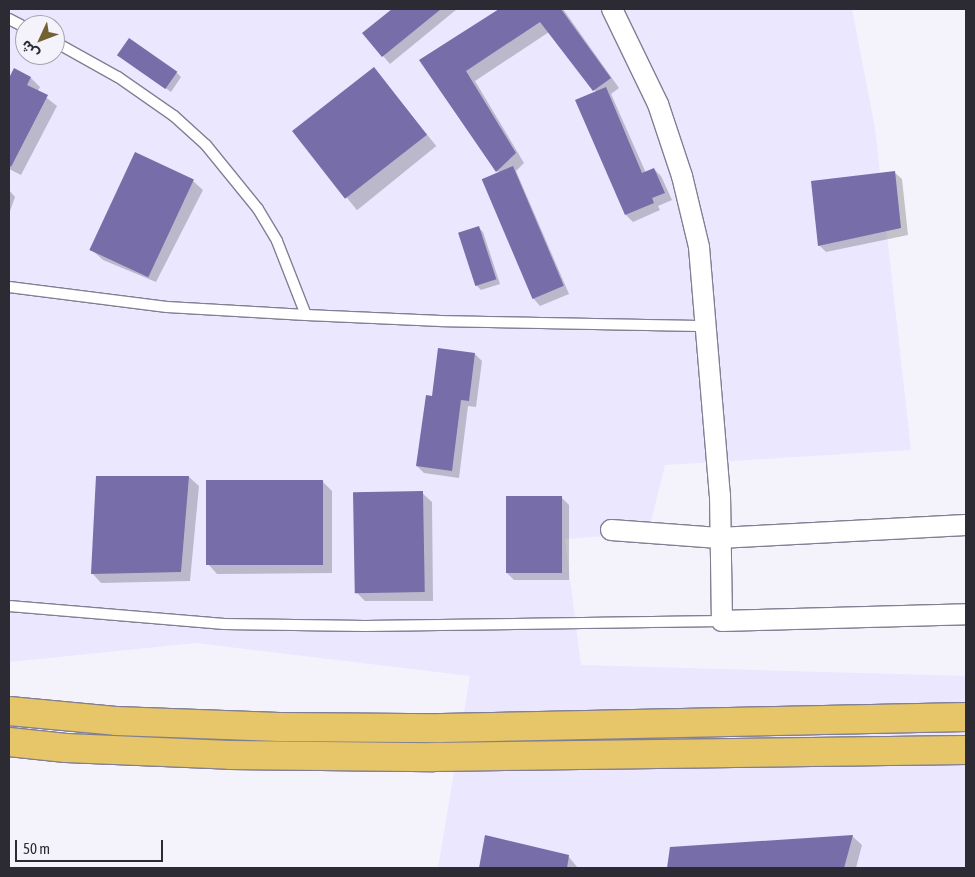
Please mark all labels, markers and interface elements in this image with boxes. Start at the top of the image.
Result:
north arrow [15,15,65,65]
text: ش [17,37,42,62]
scale bar [18,830,165,862]
text: 50 m [23,840,50,857]

